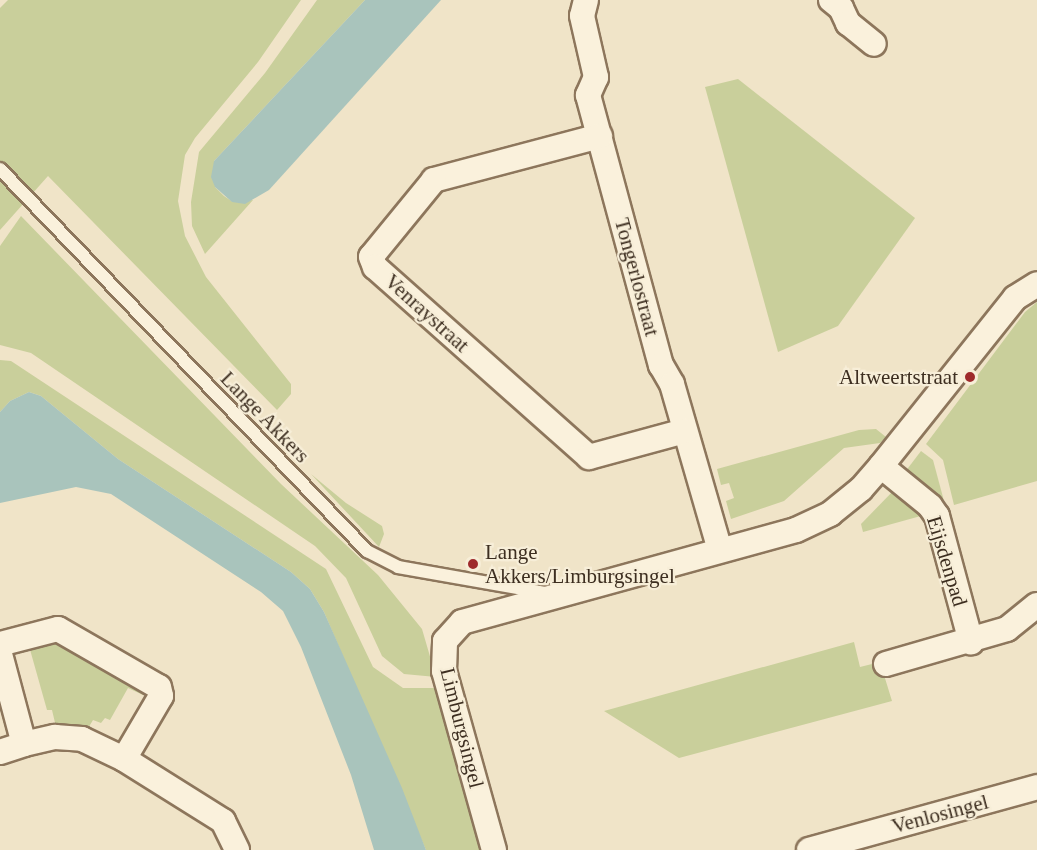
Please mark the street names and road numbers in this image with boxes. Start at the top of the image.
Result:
street label: Tongerlostraat [609,215,665,339]
street label: Venraystraat [380,269,474,357]
street label: Lange Akkers [215,366,315,468]
street label: Eijsdenpad [921,513,973,609]
street label: Limburgsingel [435,665,489,791]
street label: Venlosingel [889,789,991,839]

